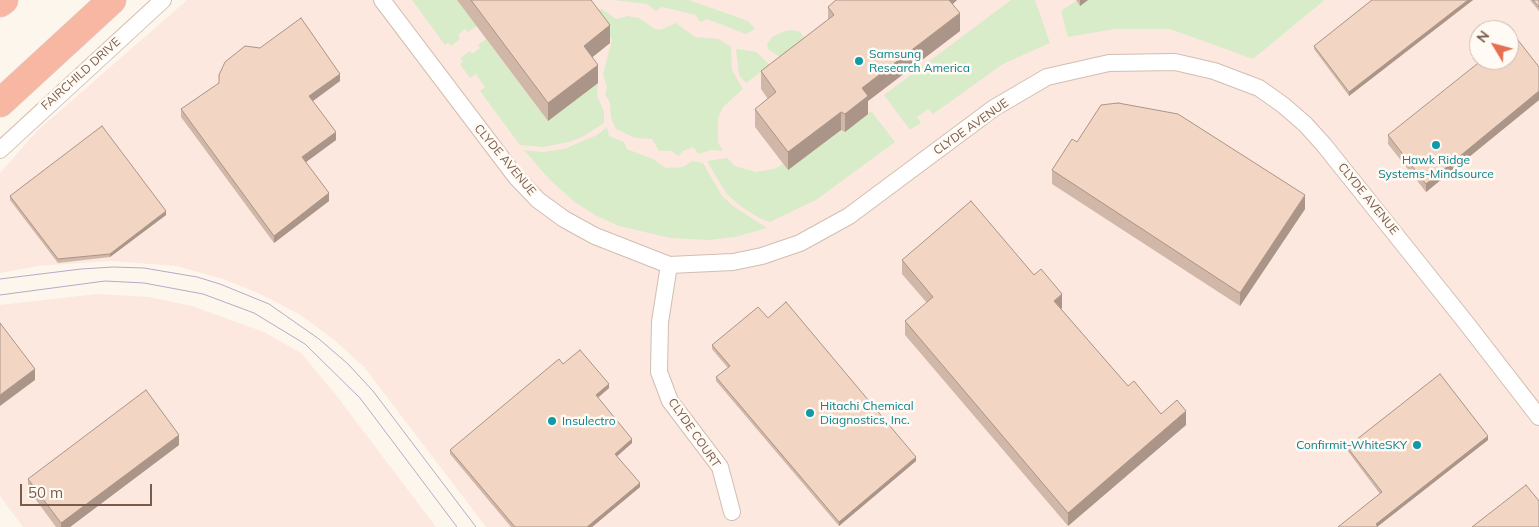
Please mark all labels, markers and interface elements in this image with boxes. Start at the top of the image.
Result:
north arrow [1469,20,1519,70]
text: N [1472,27,1493,46]
street label: FAIRCHILD DRIVE [39,35,123,113]
place label: Samsung Research America [869,47,970,75]
marker: Samsung Research America [853,55,865,67]
street label: CLYDE AVENUE [931,96,1011,158]
street label: CLYDE AVENUE [471,122,539,198]
marker: Hawk Ridge Systems-Mindsource [1430,139,1442,151]
place label: Hawk Ridge Systems-Mindsource [1378,153,1494,181]
street label: CLYDE AVENUE [1335,160,1401,238]
street label: CLYDE COURT [665,396,723,470]
place label: Hitachi Chemical Diagnostics, Inc. [820,399,914,427]
marker: Hitachi Chemical Diagnostics, Inc. [804,407,816,419]
place label: Insulectro [562,414,616,428]
marker: Insulectro [546,415,558,427]
place label: Confirmit-WhiteSKY [1296,438,1407,452]
marker: Confirmit-WhiteSKY [1411,439,1423,451]
scale bar [22,474,155,506]
text: 50 m [28,483,63,502]

